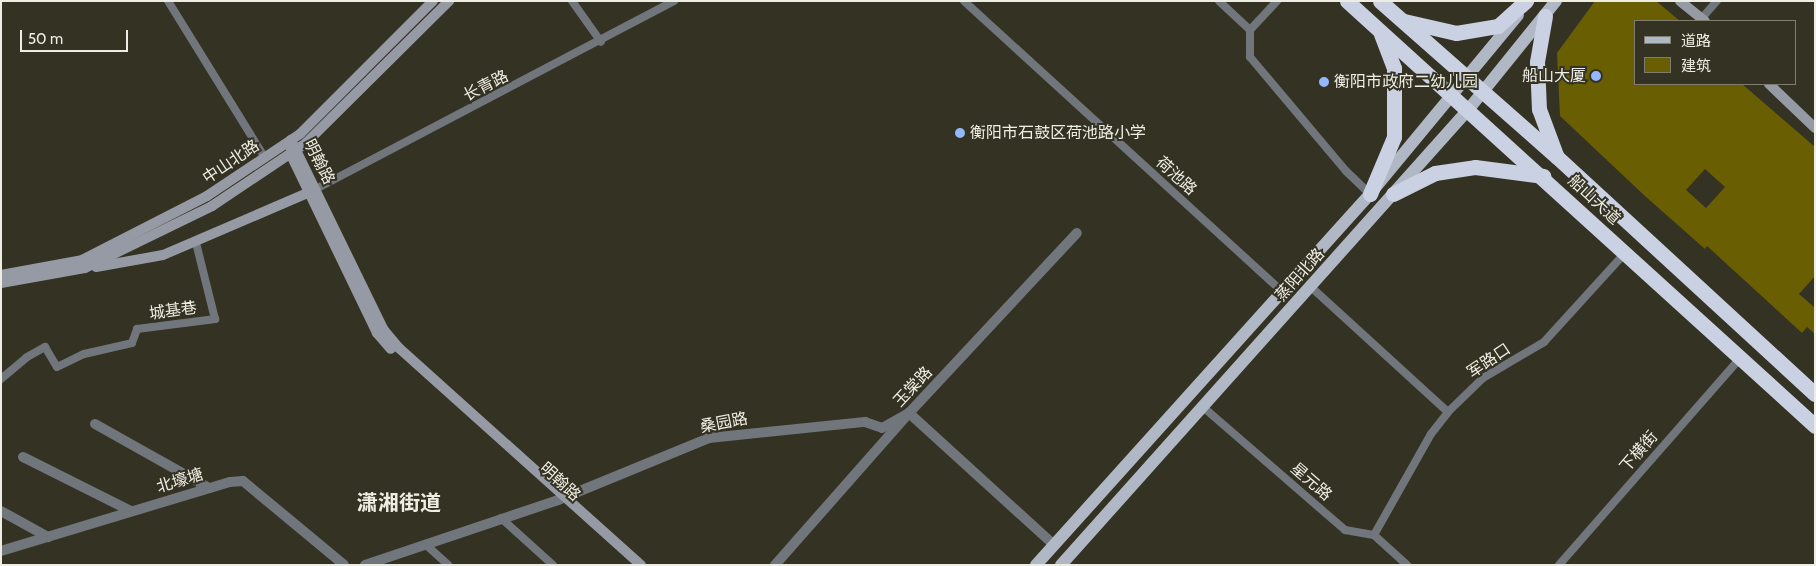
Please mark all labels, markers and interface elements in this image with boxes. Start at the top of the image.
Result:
scale bar [22,20,130,52]
legend [1634,20,1796,85]
text: 50 m [28,30,63,48]
text: 道路 [1681,32,1711,50]
text: 建筑 [1681,57,1711,75]
place label: 船山大厦 [1522,66,1586,86]
street label: 长青路 [460,67,512,105]
marker: 船山大厦 [1590,70,1602,82]
place label: 衡阳市政府二幼儿园 [1334,72,1478,92]
marker: 衡阳市政府二幼儿园 [1318,76,1330,88]
place label: 衡阳市石鼓区荷池路小学 [970,123,1146,143]
marker: 衡阳市石鼓区荷池路小学 [954,127,966,139]
street label: 中山北路 [199,136,263,188]
street label: 明翰路 [300,136,338,188]
street label: 荷池路 [1152,153,1200,199]
street label: 船山大道 [1564,171,1624,229]
street label: 蒸阳北路 [1271,245,1329,305]
street label: 城基巷 [148,298,198,324]
street label: 军路口 [1464,340,1514,382]
street label: 玉棠路 [890,363,936,411]
street label: 桑园路 [699,409,749,437]
street label: 下横街 [1616,428,1662,476]
street label: 明翰路 [536,459,584,505]
street label: 星元路 [1287,459,1335,505]
street label: 北壕塘 [154,465,206,497]
district label: 潇湘街道 [357,490,441,516]

